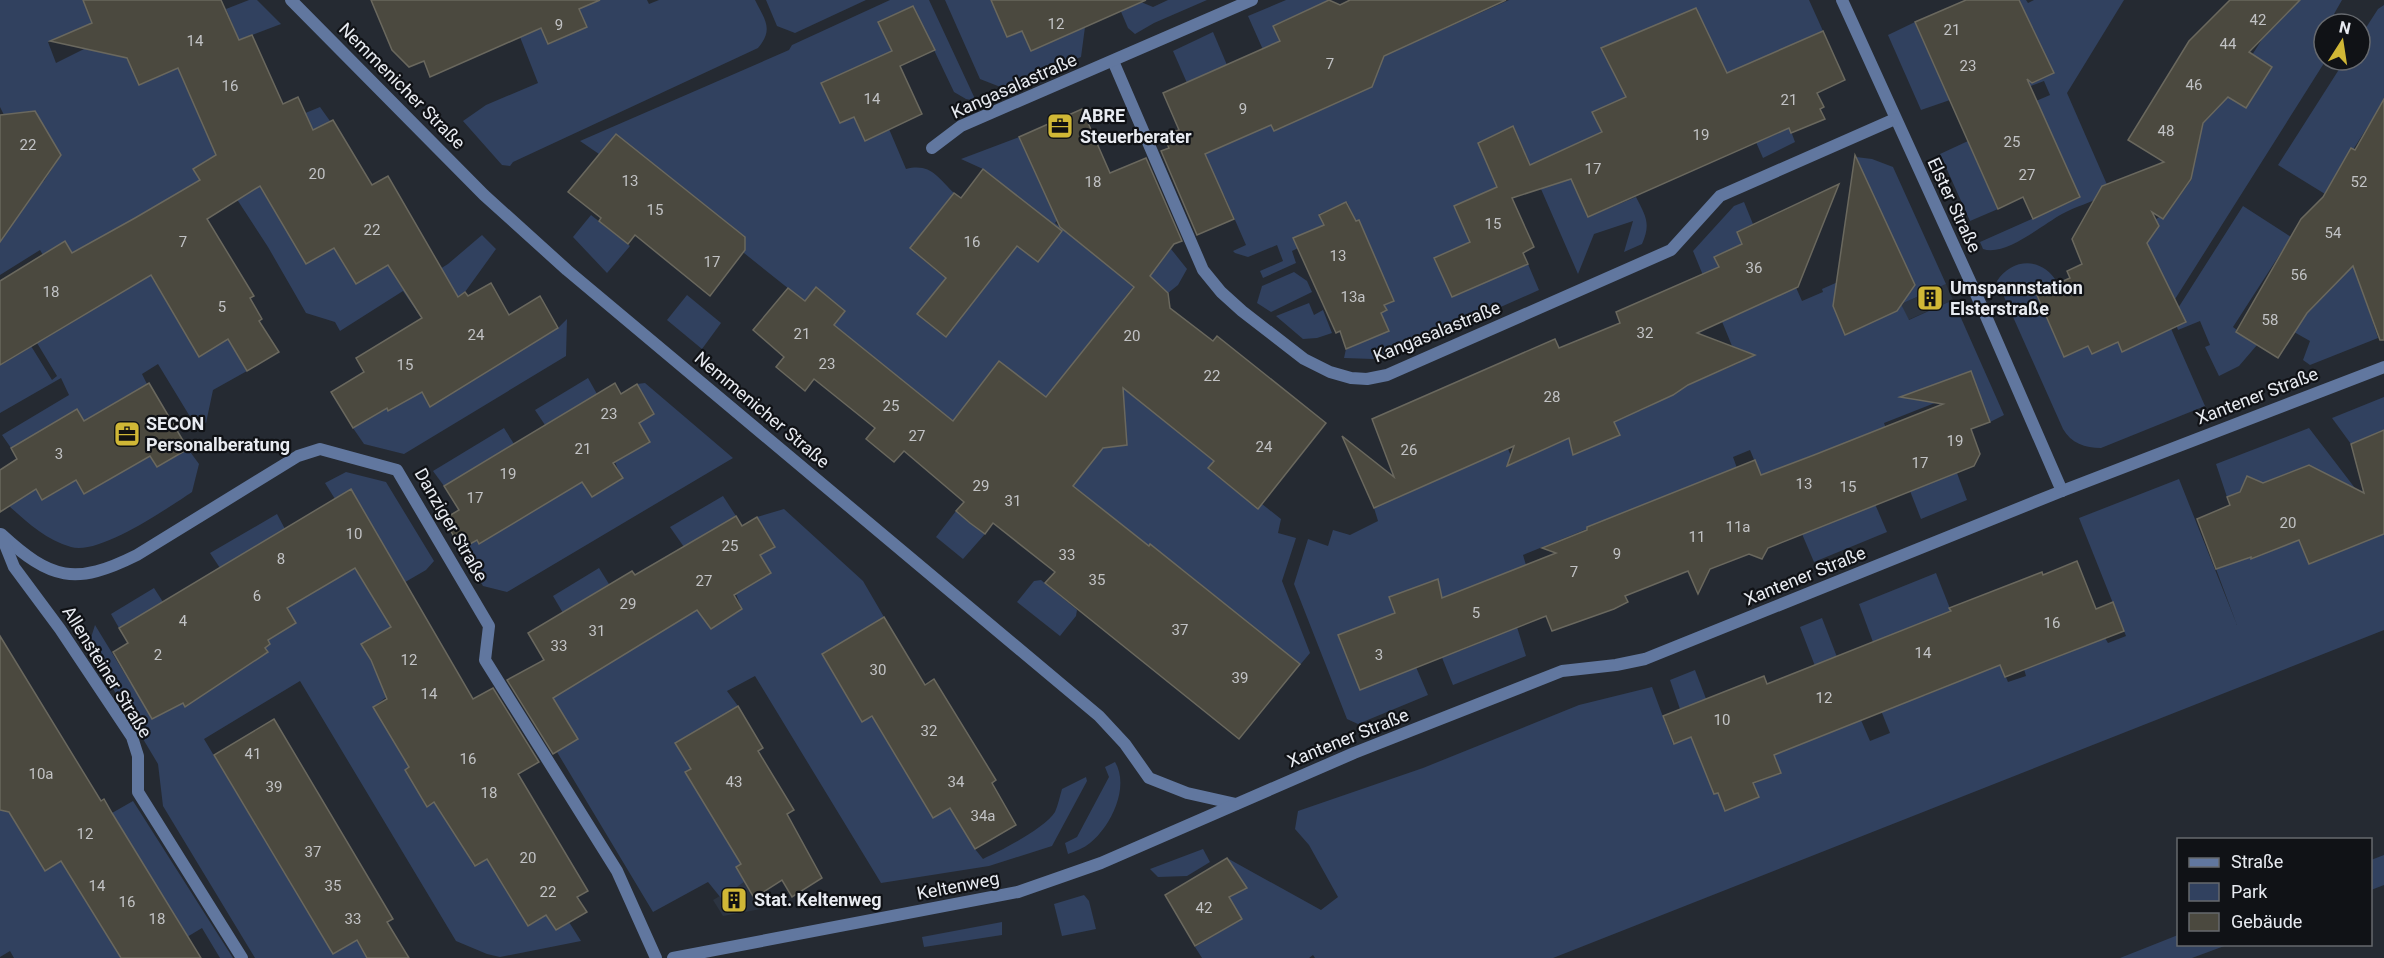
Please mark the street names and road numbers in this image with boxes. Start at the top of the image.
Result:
street label: Nemmenicher Straße [335,18,470,153]
street label: Kangasalastraße [948,48,1080,123]
street label: Elster Straße [1923,154,1986,256]
street label: Kangasalastraße [1370,296,1503,367]
street label: Nemmenicher Straße [691,347,834,472]
street label: Xantener Straße [2193,363,2321,428]
street label: Danziger Straße [410,464,492,585]
street label: Xantener Straße [1741,542,1868,609]
street label: Allensteiner Straße [58,602,156,742]
street label: Xantener Straße [1284,704,1411,771]
street label: Keltenweg [915,867,1001,904]

